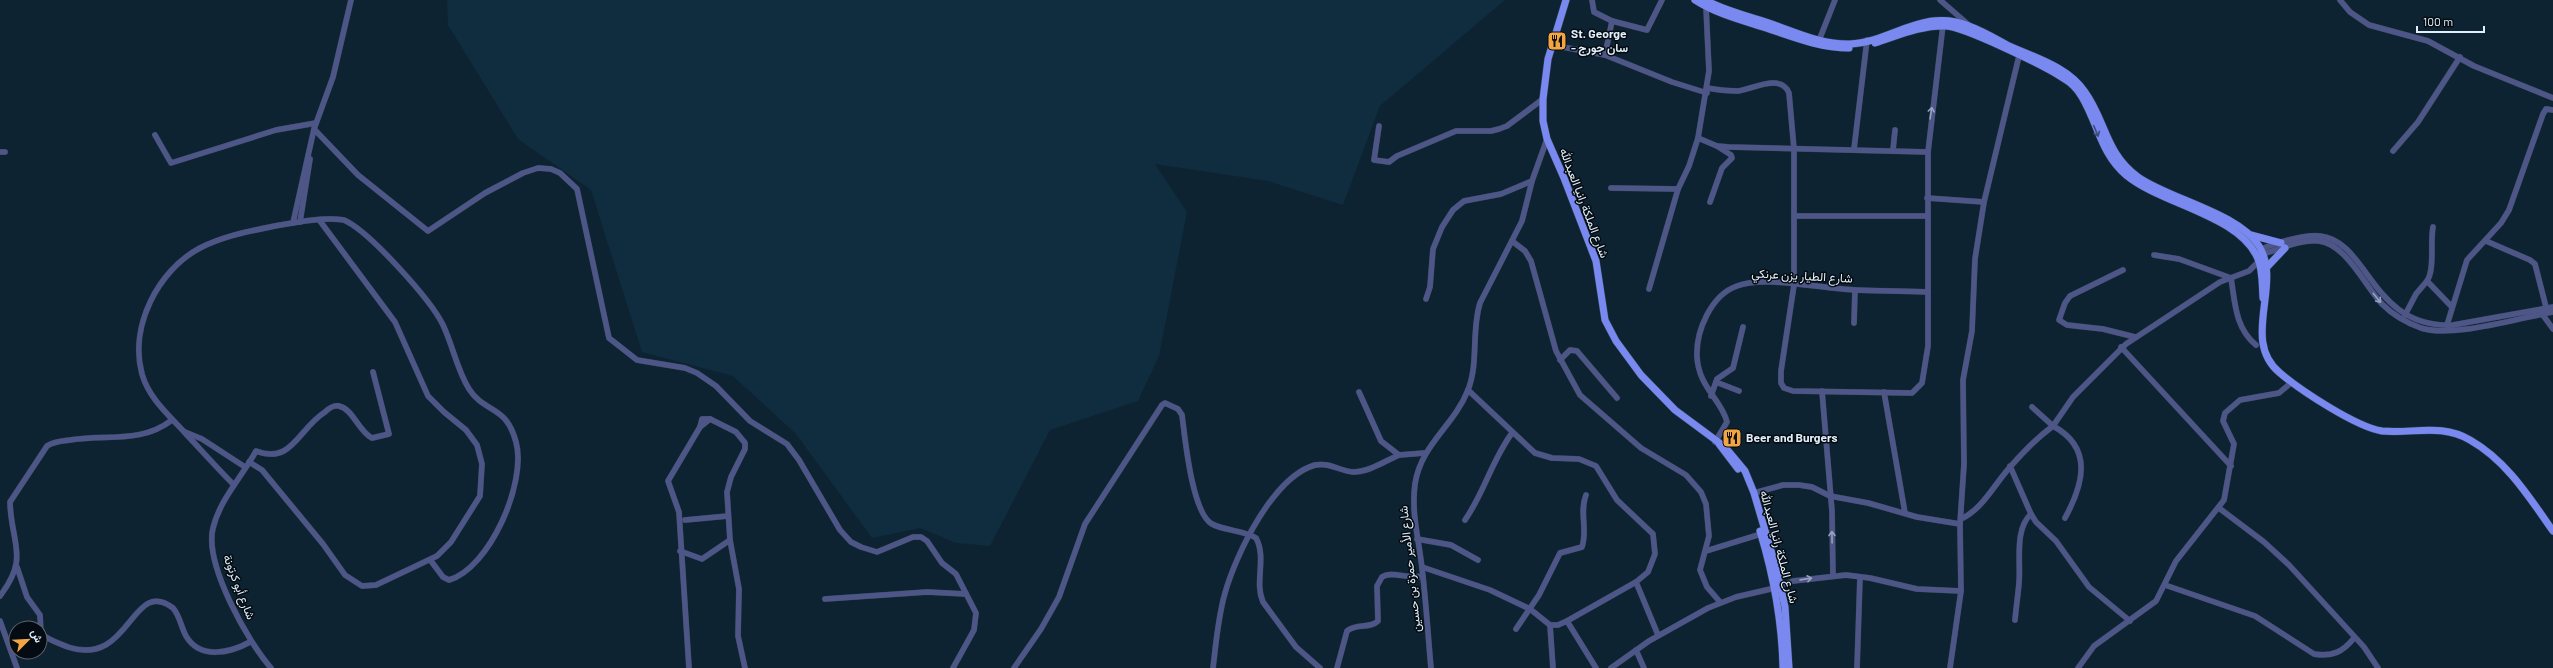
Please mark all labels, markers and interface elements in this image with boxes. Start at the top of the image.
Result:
scale bar [2417,8,2484,34]
text: 100 m [2423,14,2453,28]
place label: St. George - سان جورج [1571,26,1629,56]
restaurant icon: St. George - سان جورج [1546,30,1568,52]
one-way arrow [1927,107,1935,120]
one-way arrow [2093,125,2100,137]
street label: شارع الملكة رانيا العبدالله [1555,146,1612,261]
street label: شارع الطيار يزن عرنكي [1751,265,1853,289]
one-way arrow [2373,293,2382,303]
restaurant icon: Beer and Burgers [1721,427,1743,449]
place label: Beer and Burgers [1746,430,1838,444]
street label: شارع الملكة رانيا العبدالله [1755,489,1802,606]
street label: شارع الأمير حمزة بن حسين [1395,505,1426,633]
one-way arrow [1828,531,1836,544]
street label: شارع أبو كرتونة [218,552,259,622]
one-way arrow [1799,575,1812,583]
north arrow [8,620,48,660]
text: ش [28,627,46,645]

